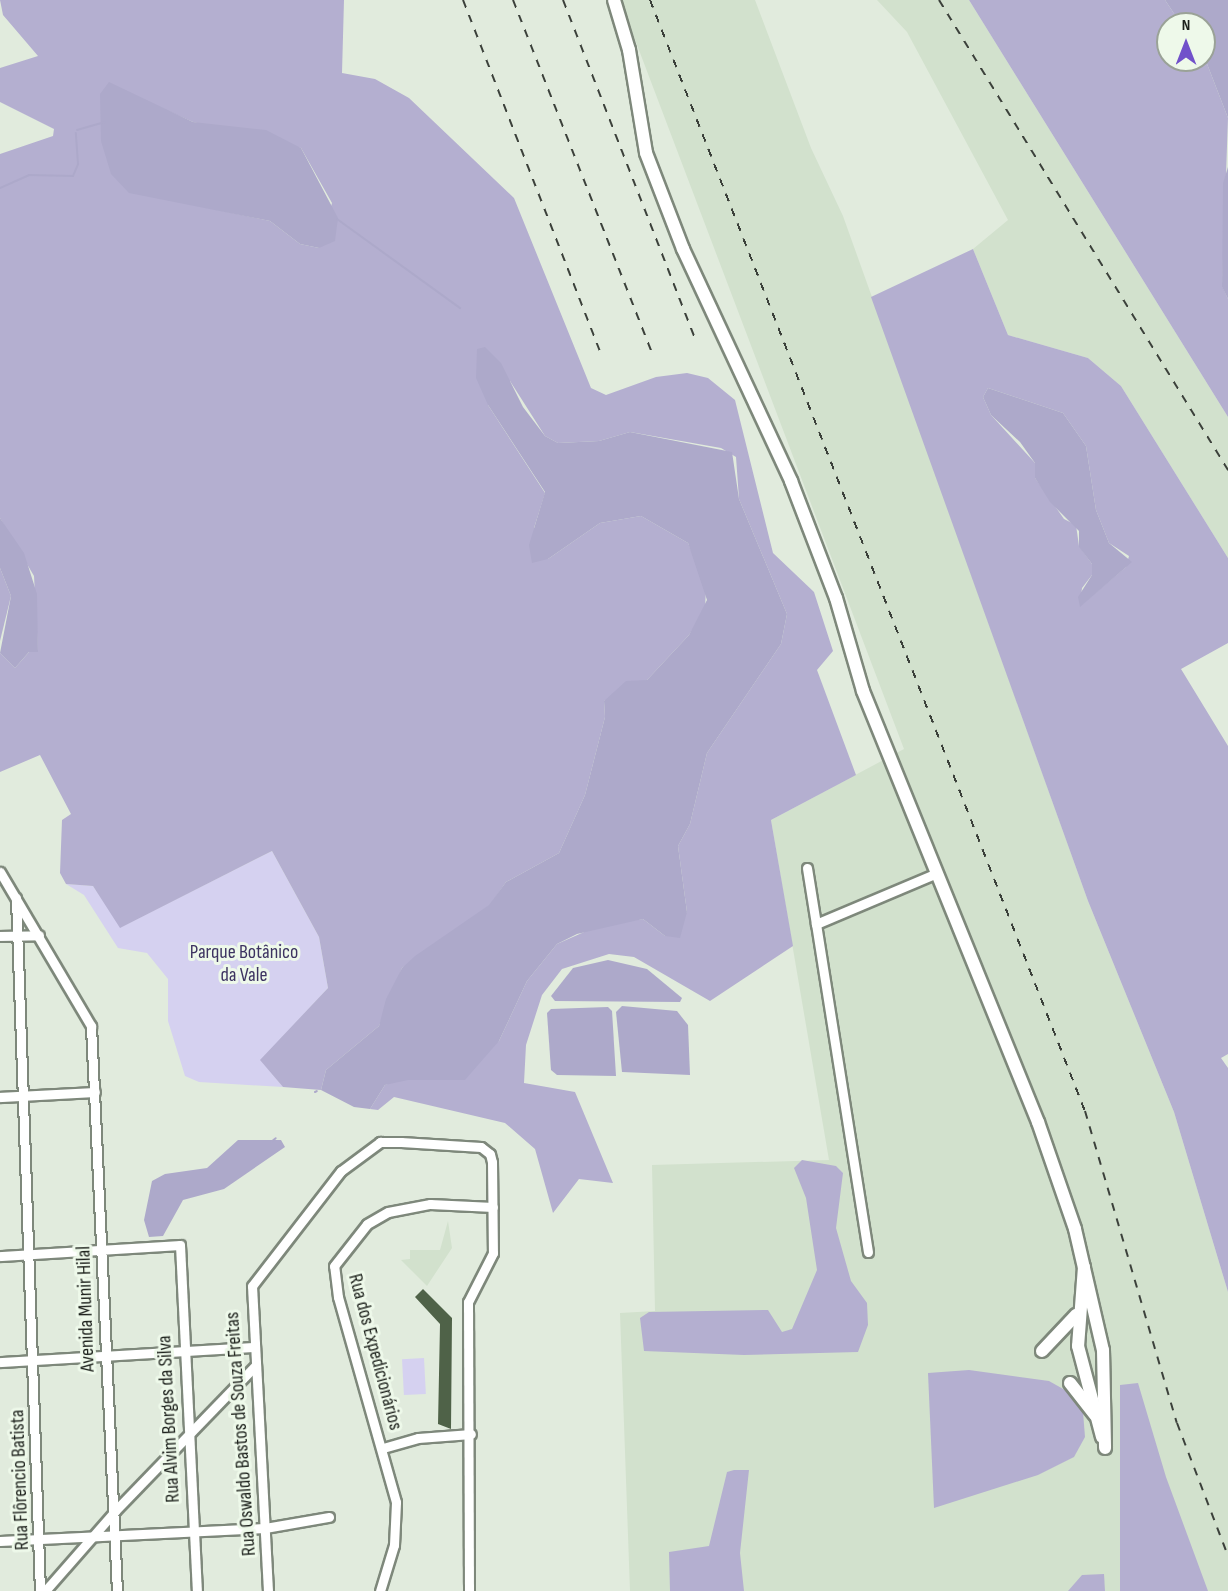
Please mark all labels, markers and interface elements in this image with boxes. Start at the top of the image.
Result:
north arrow [1156,12,1216,72]
text: N [1182,16,1190,35]
park label: Parque Botânico da Vale [190,940,298,987]
street label: Avenida Munir Hilal [72,1246,100,1372]
street label: Rua dos Expedicionários [343,1271,407,1433]
street label: Rua Oswaldo Bastos de Souza Freitas [220,1311,262,1557]
street label: Rua Alvim Borges da Silva [153,1335,185,1503]
street label: Rua Flôrencio Batista [6,1409,34,1551]

